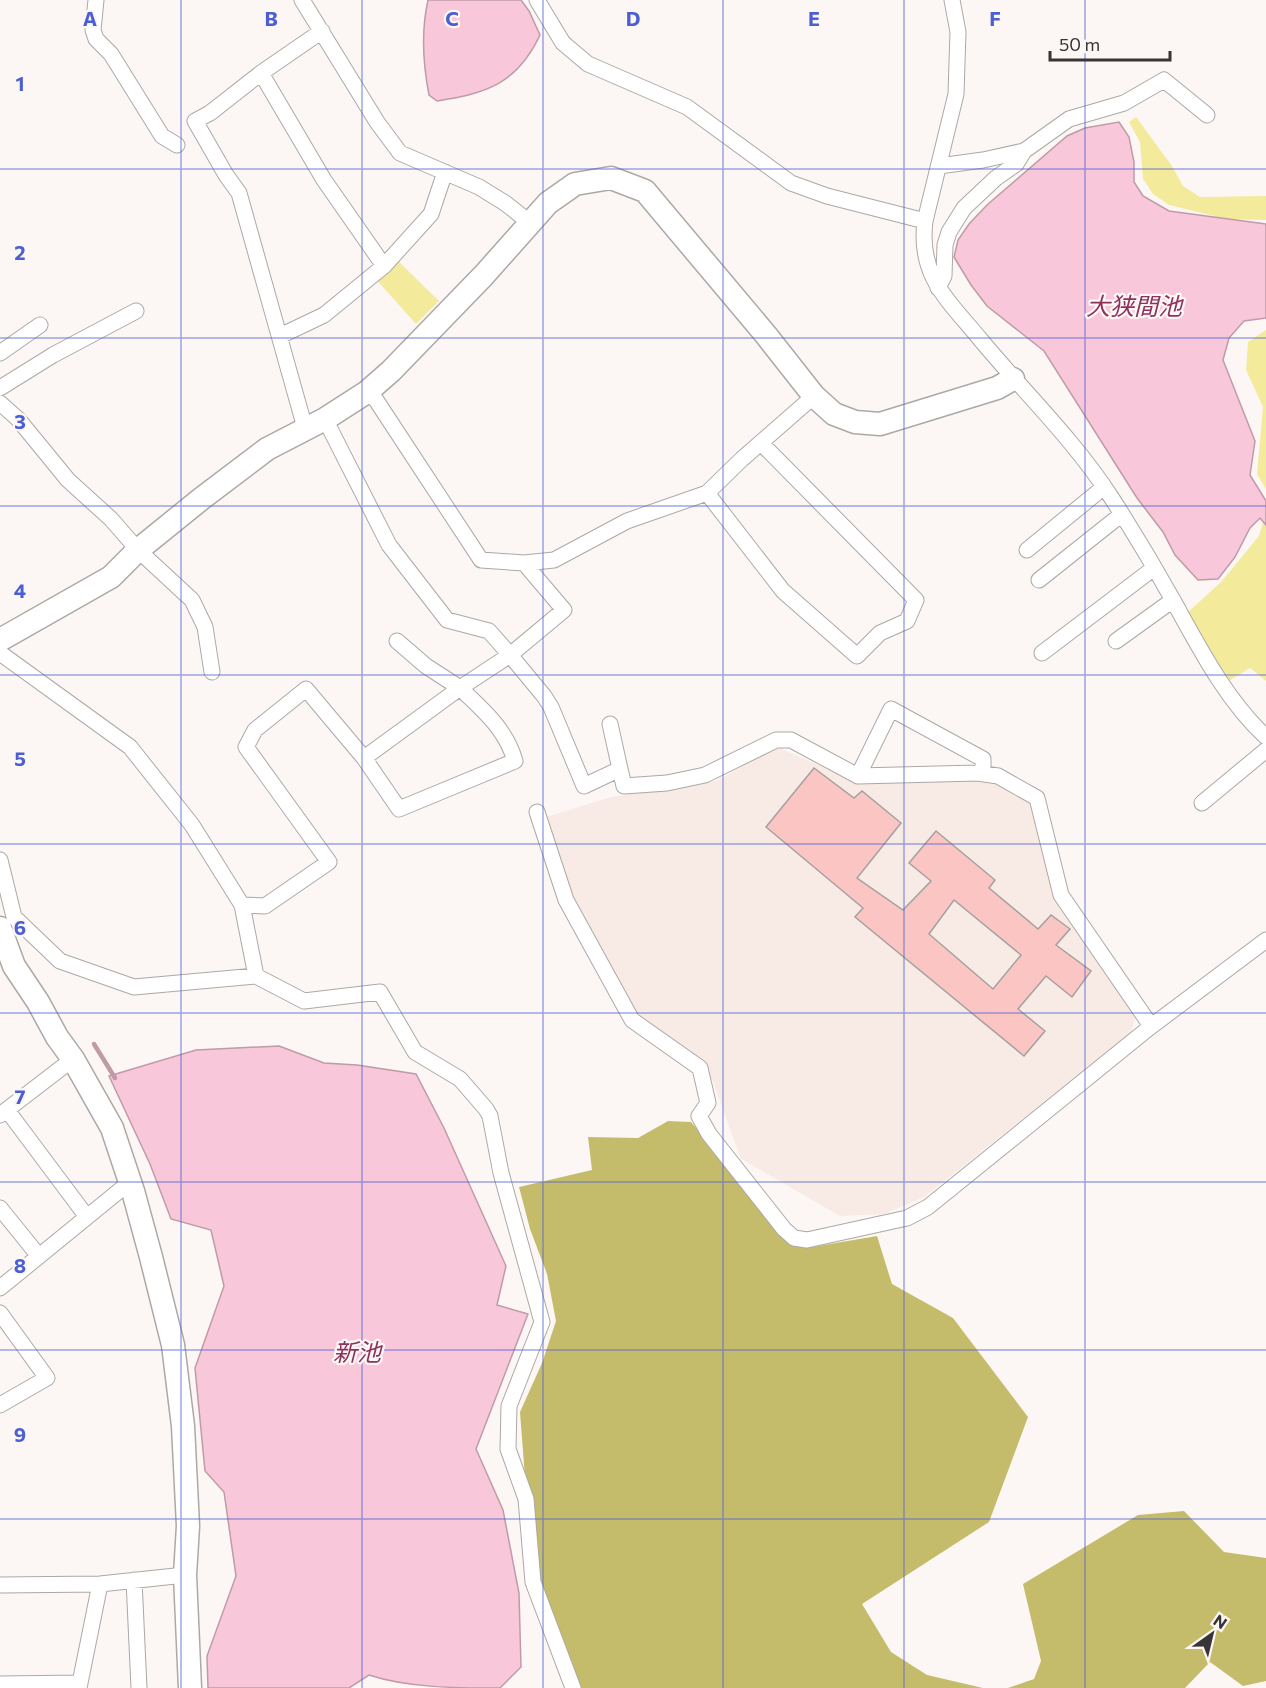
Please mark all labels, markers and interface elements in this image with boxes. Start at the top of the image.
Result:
text: A [83,6,97,30]
text: B [264,6,278,30]
text: C [445,6,459,30]
text: D [626,6,640,30]
text: E [808,6,820,30]
text: F [989,6,1001,30]
scale bar [1050,24,1170,62]
text: 50 m [1059,33,1100,55]
text: 1 [15,71,25,95]
text: 2 [14,240,26,264]
water label: 大狭間池 [1086,291,1184,320]
text: 3 [14,409,26,433]
text: 4 [14,578,26,602]
text: 5 [14,746,26,770]
text: 6 [14,915,26,939]
text: 7 [15,1084,26,1108]
text: 8 [14,1253,26,1277]
water label: 新池 [333,1337,383,1366]
text: 9 [14,1422,26,1446]
north arrow [1182,1604,1242,1664]
text: N [1210,1610,1231,1632]

